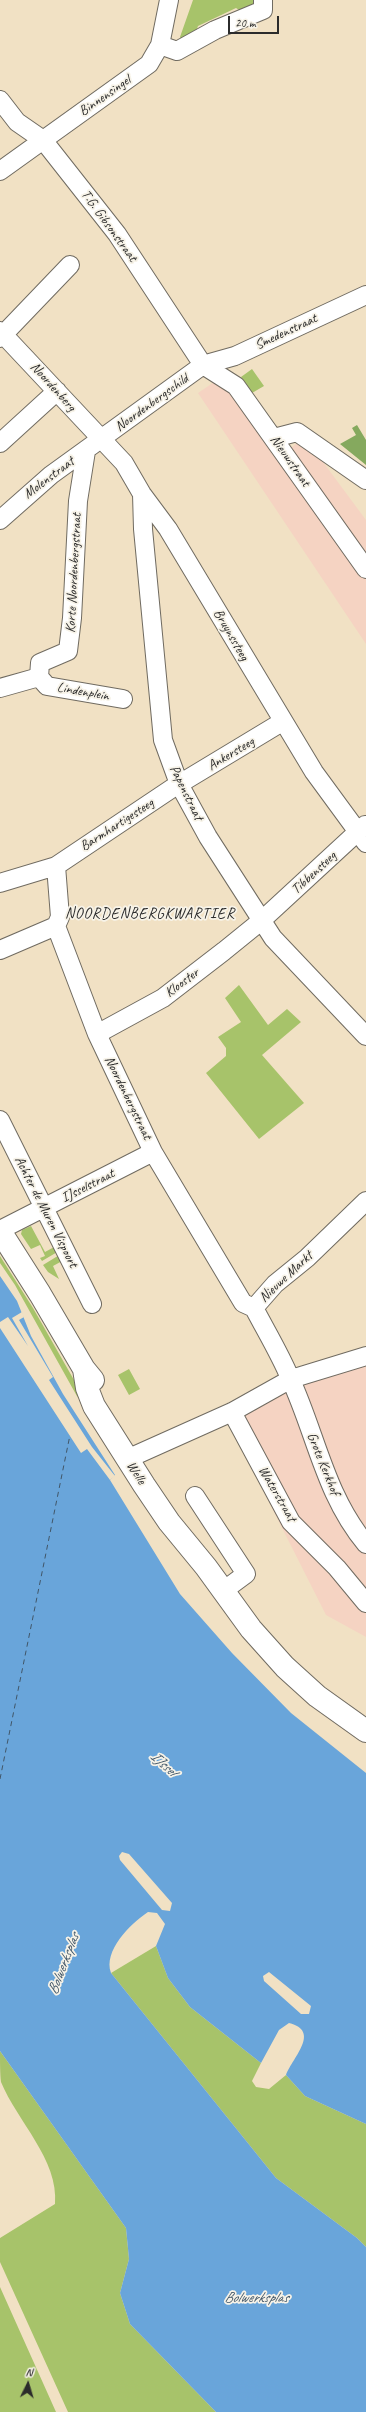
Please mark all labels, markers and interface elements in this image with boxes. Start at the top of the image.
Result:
scale bar [230,8,281,34]
text: 20 m [235,15,255,31]
street label: Binnensingel [76,72,134,120]
street label: T.G. Gibsonstraat [77,187,141,265]
street label: Smedenstraat [252,310,320,354]
street label: Noordenberg [27,359,79,415]
street label: Noordenbergschild [112,371,192,435]
street label: Nieuwstraat [266,432,314,490]
street label: Molenstraat [20,453,78,503]
street label: Korte Noordenbergstraat [62,513,86,633]
street label: Bruynssteeg [210,606,252,664]
street label: Lindenplein [56,679,110,705]
street label: Ankersteeg [205,734,257,774]
street label: Papenstraat [165,763,207,823]
street label: Barmhartigesteeg [77,795,157,855]
street label: Tibbensteeg [288,848,340,898]
district label: NOORDENBERGKWARTIER [67,905,233,923]
street label: Klooster [162,965,202,1001]
street label: Noordenbergstraat [101,1054,155,1142]
street label: Achter de Muren Vispoort [11,1153,81,1271]
street label: IJsselstraat [59,1165,117,1207]
street label: Nieuwe Markt [256,1248,316,1306]
street label: Grote Kerkhof [303,1430,343,1498]
street label: Welle [122,1458,150,1488]
street label: Waterstraat [254,1463,300,1525]
water label: IJssel [146,1748,180,1780]
water label: Bolwerksplas [44,1931,84,1997]
water label: Bolwerksplas [224,2289,288,2307]
north arrow [8,2364,48,2404]
text: N [25,2365,33,2379]

